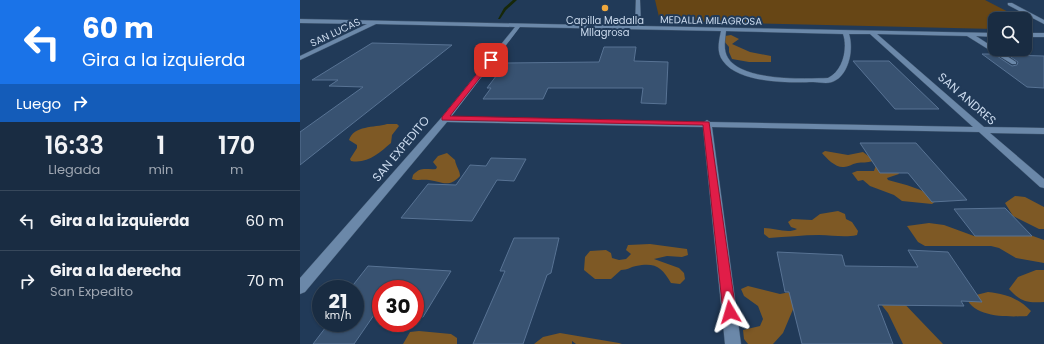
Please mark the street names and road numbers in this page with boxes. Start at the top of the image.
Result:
street label: MEDALLA MILAGROSA [660,12,762,29]
street label: SAN LUCAS [308,14,363,51]
street label: SAN ANDRES [934,68,1000,129]
street label: SAN EXPEDITO [368,112,433,185]

